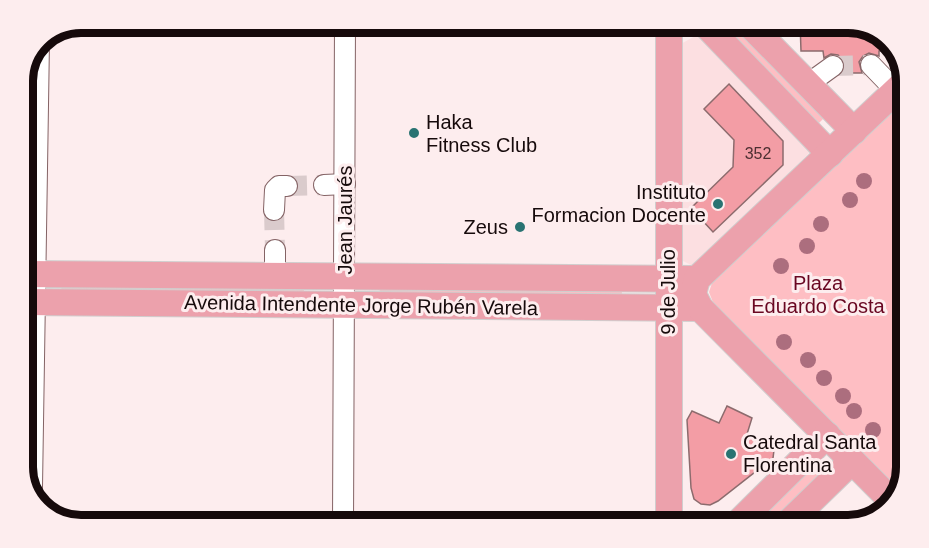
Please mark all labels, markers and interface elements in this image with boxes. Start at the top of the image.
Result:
place label: Haka Fitness Club [426,111,537,156]
marker: Haka Fitness Club [407,126,421,140]
house number: 352 [745,145,771,162]
street label: Jean Jaurés [334,166,356,274]
place label: Instituto Formacion Docente [531,181,706,226]
marker: Instituto Formacion Docente [711,197,725,211]
place label: Zeus [464,216,508,238]
marker: Zeus [513,220,527,234]
street label: 9 de Julio [657,249,679,335]
park label: Plaza Eduardo Costa [751,272,886,317]
street label: Avenida Intendente Jorge Rubén Varela [184,291,539,319]
place label: Catedral Santa Florentina [743,431,877,476]
marker: Catedral Santa Florentina [724,447,738,461]

